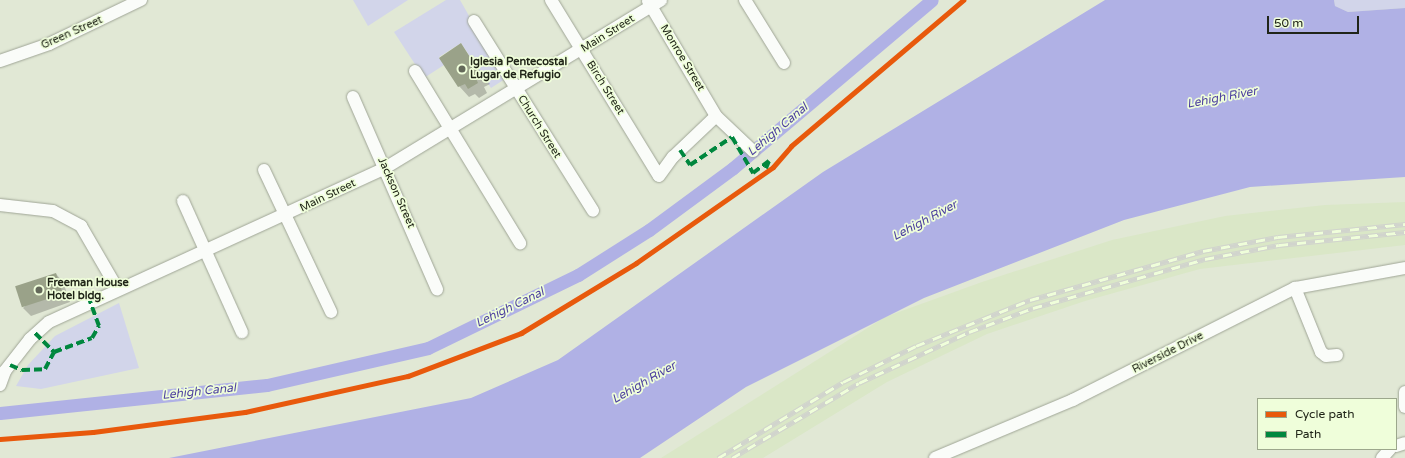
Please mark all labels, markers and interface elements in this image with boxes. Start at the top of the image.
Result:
scale bar [1269,8,1361,34]
street label: Main Street [579,12,637,56]
street label: Green Street [39,14,105,52]
text: 50 m [1274,16,1303,30]
street label: Monroe Street [657,22,707,94]
place label: Iglesia Pentecostal Lugar de Refugio [470,56,567,82]
street label: Birch Street [583,59,627,117]
marker: Iglesia Pentecostal Lugar de Refugio [457,64,467,74]
water label: Lehigh River [1186,84,1258,112]
street label: Church Street [514,93,564,161]
water label: Lehigh Canal [745,101,811,159]
street label: Jackson Street [374,156,418,230]
street label: Main Street [298,177,358,215]
water label: Lehigh River [890,198,960,244]
place label: Freeman House Hotel bldg. [47,277,129,303]
marker: Freeman House Hotel bldg. [34,285,44,295]
water label: Lehigh Canal [474,285,546,331]
street label: Riverside Drive [1130,329,1206,377]
water label: Lehigh River [610,359,678,407]
water label: Lehigh Canal [161,381,237,403]
legend [1257,398,1397,450]
text: Cycle path [1295,407,1354,421]
text: Path [1295,427,1321,441]

